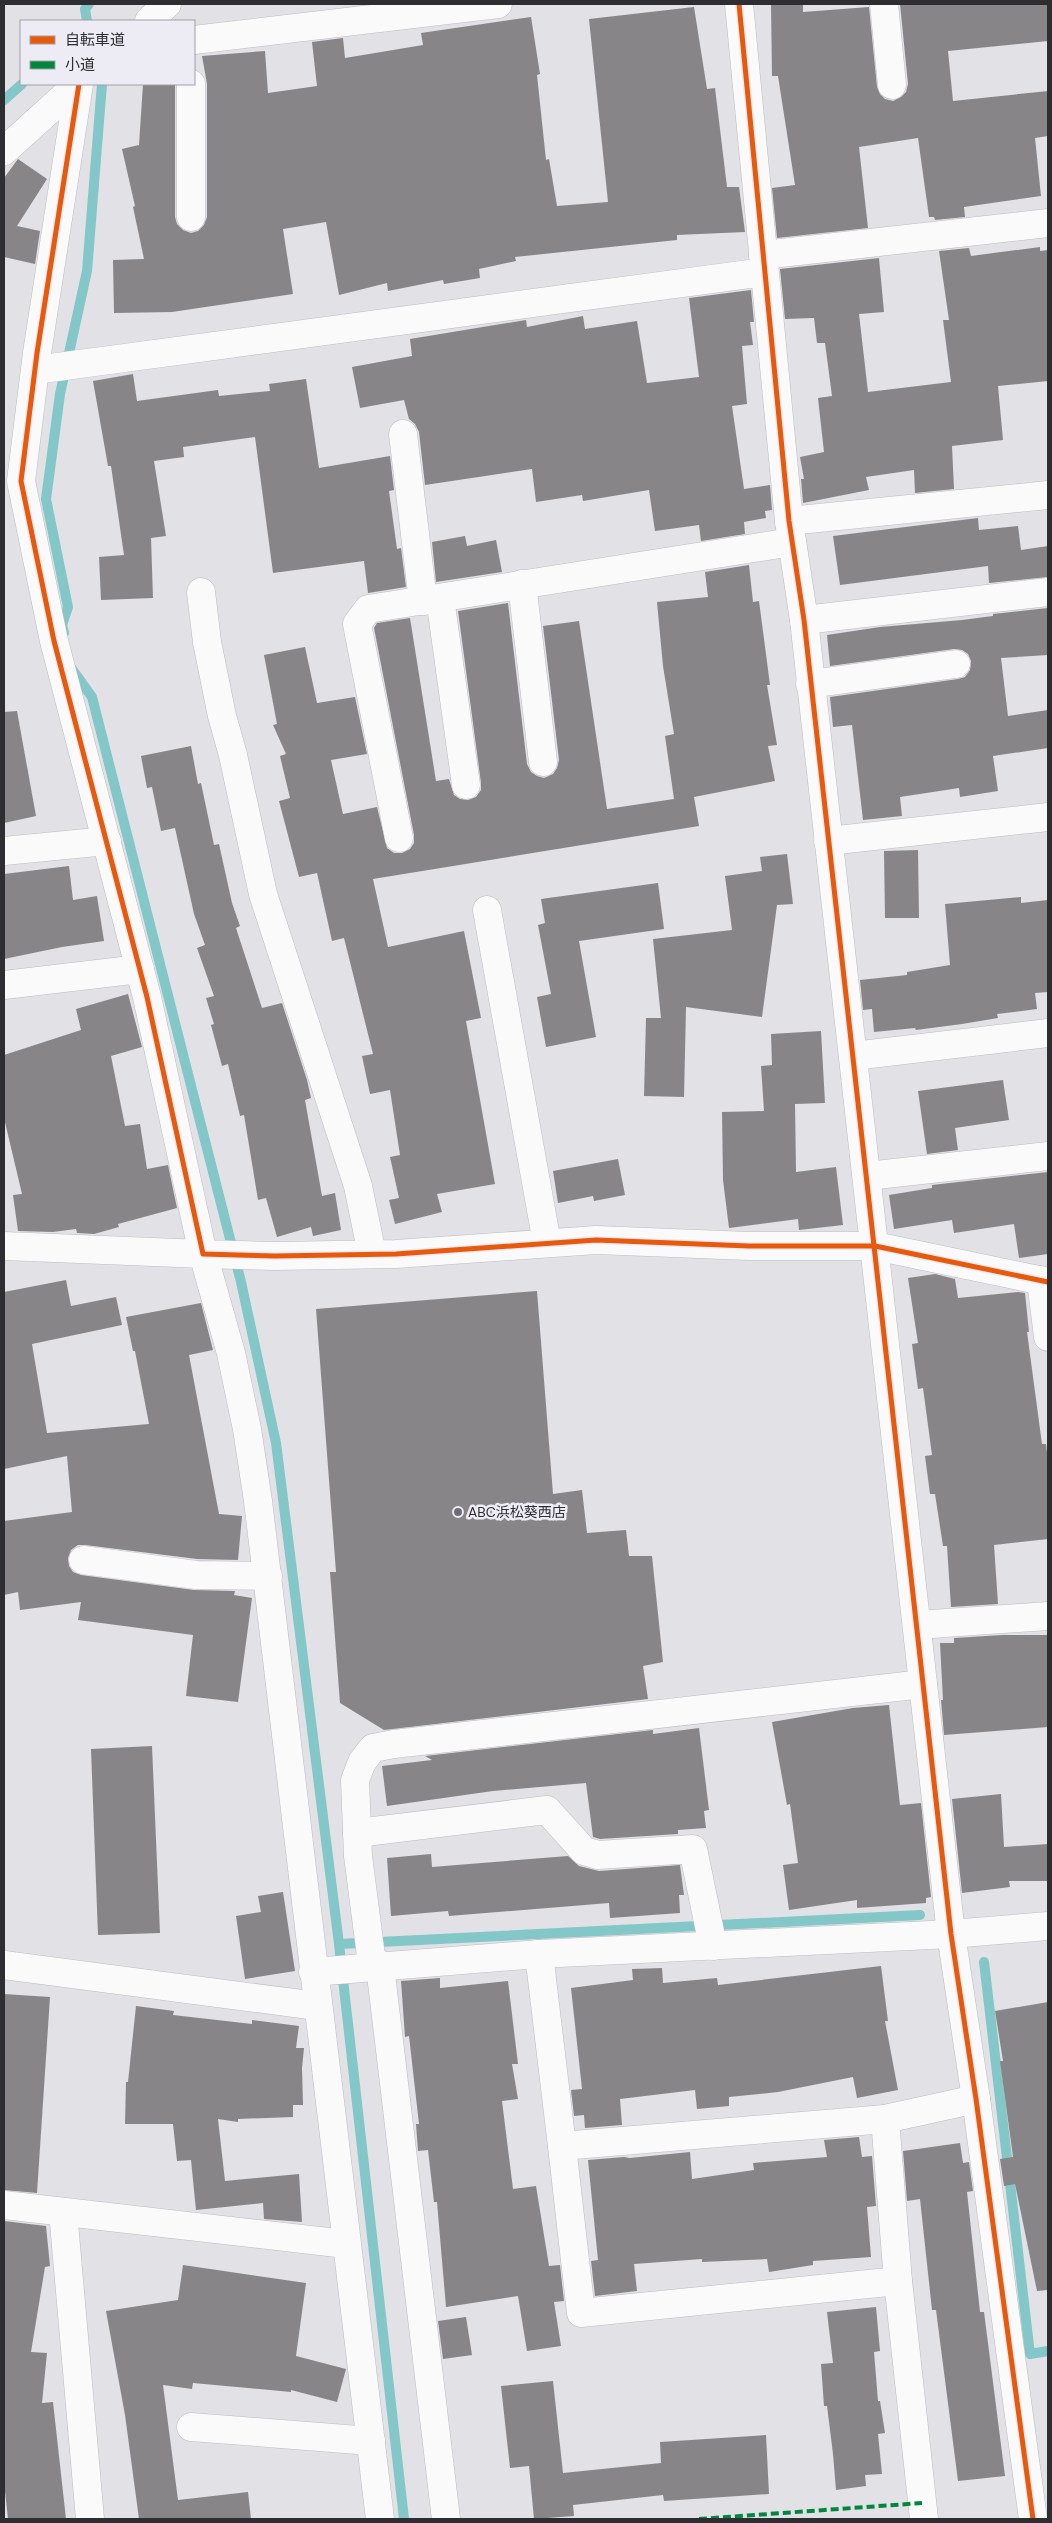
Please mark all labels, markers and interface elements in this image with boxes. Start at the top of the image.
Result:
legend [20,20,195,85]
text: 自転車道 [65,30,125,50]
text: 小道 [65,55,95,75]
place label: ABC浜松葵西店 [468,1503,566,1521]
marker: ABC浜松葵西店 [452,1506,464,1518]

